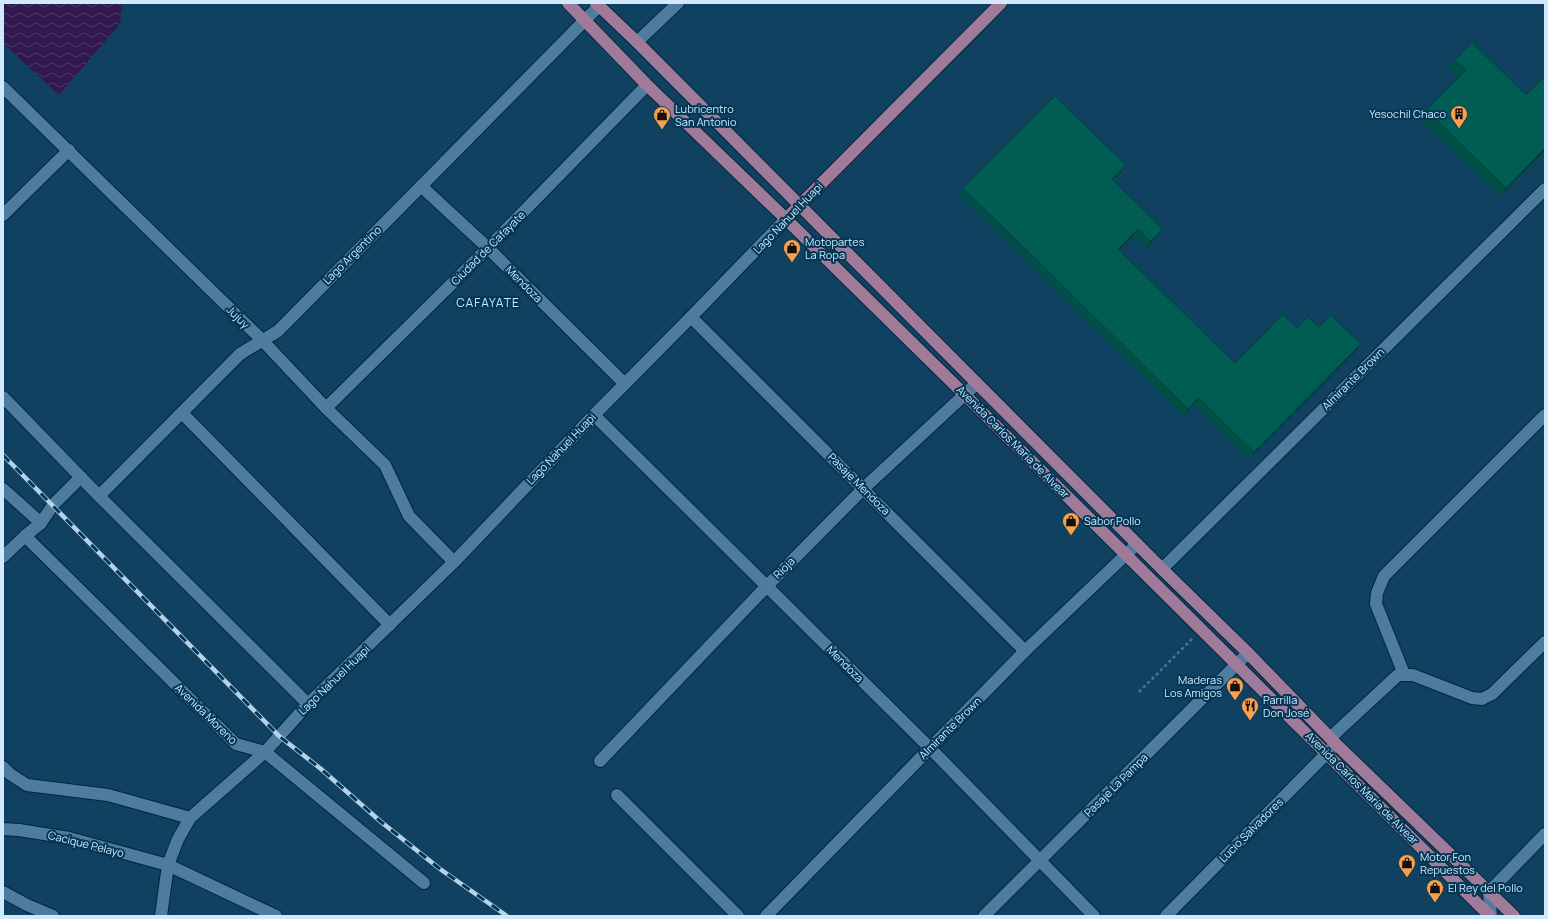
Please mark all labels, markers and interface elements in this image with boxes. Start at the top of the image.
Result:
place label: Lubricentro San Antonio [675,101,737,129]
building icon: Yesochil Chaco [1449,104,1469,129]
shop icon: Lubricentro San Antonio [652,105,672,130]
place label: Yesochil Chaco [1369,106,1446,121]
street label: Lago Nahuel Huapi [750,179,826,257]
street label: Ciudad de Cafayate [447,207,528,288]
street label: Lago Argentino [319,222,385,287]
place label: Motopartes La Ropa [805,234,865,262]
shop icon: Motopartes La Ropa [782,238,802,263]
street label: Mendoza [503,262,546,305]
district label: CAFAYATE [456,294,520,311]
street label: Jujuy [224,302,253,332]
street label: Almirante Brown [1318,344,1387,413]
street label: Avenida Carlos María de Alvear [954,382,1073,501]
street label: Lago Nahuel Huapi [523,410,599,488]
street label: Pasaje Mendoza [825,449,894,518]
shop icon: Sabor Pollo [1061,511,1081,536]
place label: Sabor Pollo [1084,513,1141,528]
street label: Rioja [770,554,798,582]
street label: Lago Nahuel Huapi [295,642,373,718]
street label: Mendoza [824,642,867,685]
place label: Maderas Los Amigos [1164,672,1222,700]
shop icon: Maderas Los Amigos [1225,676,1245,701]
street label: Avenida Moreno [172,680,241,748]
place label: Parrilla Don José [1263,692,1310,720]
street label: Almirante Brown [915,693,984,762]
restaurant icon: Parrilla Don José [1240,696,1260,721]
street label: Avenida Carlos María de Alvear [1303,728,1422,847]
street label: Pasaje La Pampa [1081,750,1151,820]
street label: Lucio Salvadores [1215,794,1286,865]
street label: Cacique Pelayo [47,827,126,860]
place label: Motor Fon Repuestos [1420,849,1475,877]
shop icon: Motor Fon Repuestos [1397,853,1417,878]
shop icon: El Rey del Pollo [1425,878,1445,903]
place label: El Rey del Pollo [1448,880,1523,895]

